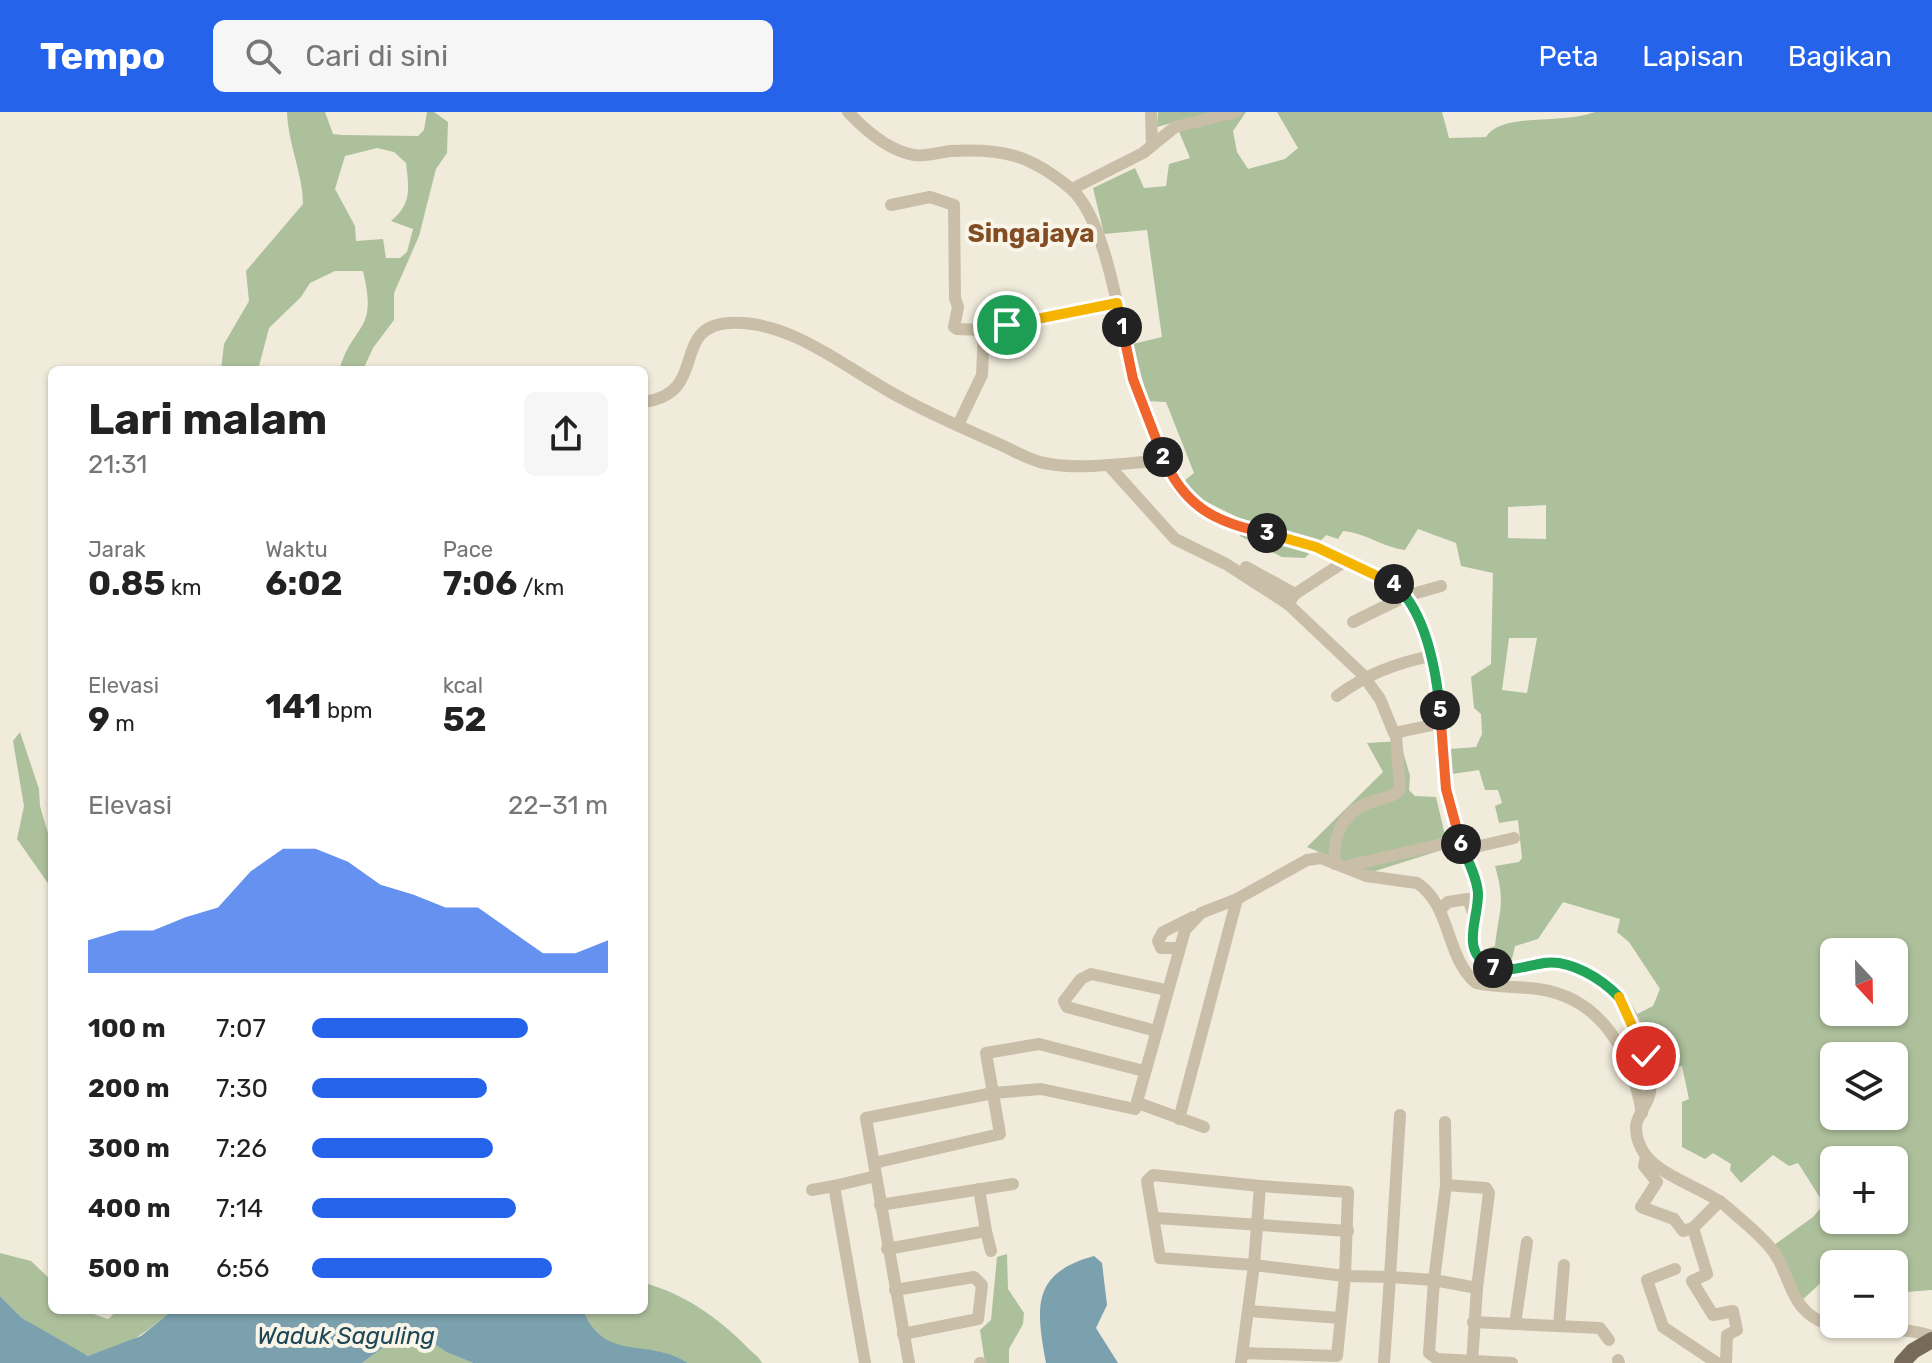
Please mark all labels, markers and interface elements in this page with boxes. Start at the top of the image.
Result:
search box [213,20,773,92]
text: Tempo [40,33,165,79]
icon: search [241,34,285,78]
text: Cari di sini [305,38,448,74]
text: Peta [1539,40,1598,73]
text: Lapisan [1642,40,1744,73]
text: Bagikan [1788,40,1892,73]
district label: Singajaya [967,218,1095,249]
pin [973,291,1041,359]
icon: arrive [985,303,1029,347]
pin: 1 [1102,307,1142,347]
text: 1 [1117,313,1127,340]
button: share [524,392,608,476]
text: Lari malam [88,393,327,445]
pin: 2 [1143,437,1183,477]
text: 2 [1156,443,1170,470]
text: 21:31 [88,449,147,480]
pin: 3 [1247,513,1287,553]
text: 3 [1260,519,1274,546]
text: Jarak [88,536,146,563]
text: Waktu [265,536,328,563]
text: Pace [443,536,493,563]
text: 0.85 [88,563,165,604]
text: 6:02 [265,563,343,604]
text: 7:06 [443,563,517,604]
pin: 4 [1374,564,1414,604]
text: 4 [1386,570,1402,597]
text: km [165,574,202,601]
text: /km [517,574,564,601]
text: Elevasi [88,672,159,699]
text: kcal [443,672,483,699]
text: 141 [265,686,322,727]
pin: 5 [1420,690,1460,730]
text: 5 [1433,696,1447,723]
text: bpm [322,697,373,724]
text: 9 [88,699,110,740]
text: 52 [443,699,487,740]
text: m [110,710,135,737]
text: Elevasi [88,790,172,821]
text: 22–31 m [508,790,608,821]
pin: 6 [1441,824,1481,864]
text: 6 [1454,830,1468,857]
north arrow [1820,938,1908,1026]
map controls [1820,938,1908,1338]
pin: 7 [1473,948,1513,988]
text: 7 [1487,954,1499,981]
text: 100 m [88,1013,166,1044]
text: 7:07 [216,1013,266,1044]
pin [1612,1022,1680,1090]
icon: check [1624,1034,1668,1078]
button: layers [1820,1042,1908,1130]
text: 200 m [88,1073,170,1104]
text: 7:30 [216,1073,268,1104]
text: 300 m [88,1133,170,1164]
text: 7:26 [216,1133,267,1164]
button: + [1820,1146,1908,1234]
text: 400 m [88,1193,170,1224]
text: 7:14 [216,1193,263,1224]
button: − [1820,1250,1908,1338]
text: 500 m [88,1253,170,1284]
text: 6:56 [216,1253,269,1284]
water label: Waduk Saguling [257,1322,435,1350]

